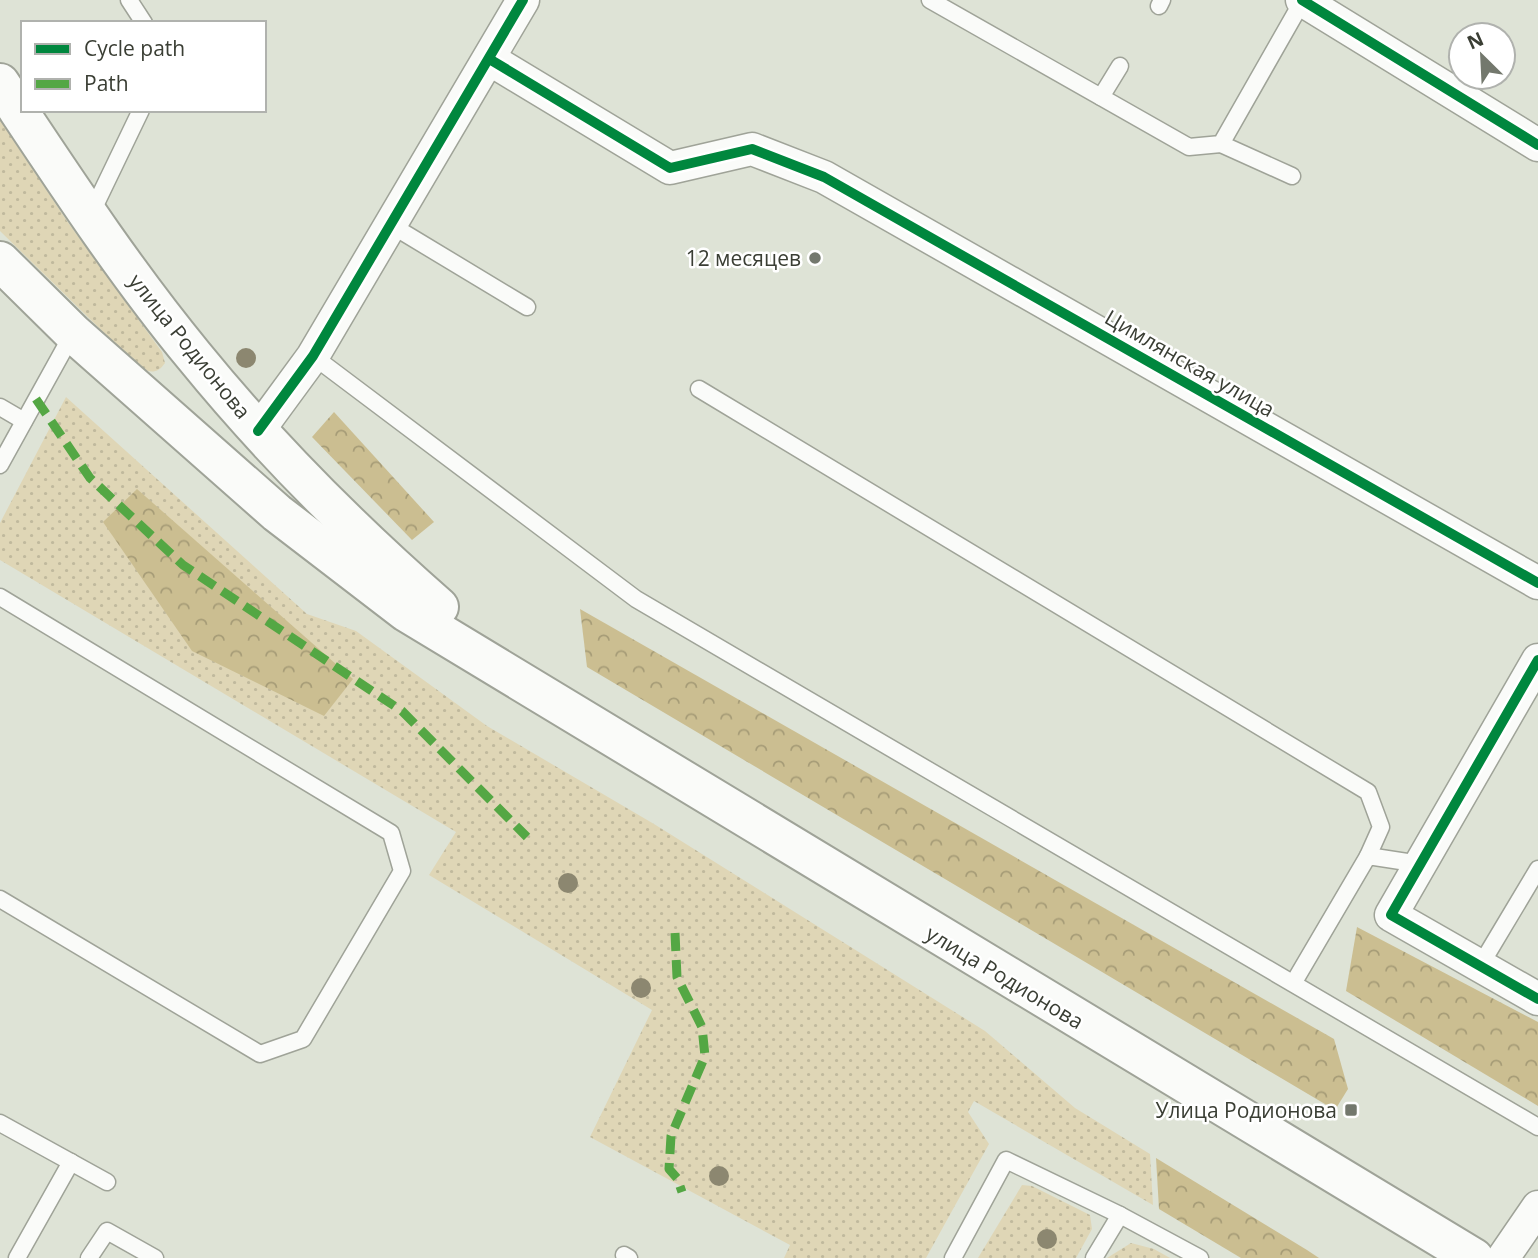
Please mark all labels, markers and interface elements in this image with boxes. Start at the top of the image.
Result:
legend [21,21,266,112]
north arrow [1447,21,1517,91]
text: N [1463,25,1487,55]
text: Cycle path [84,34,185,62]
text: Path [84,69,129,97]
place label: 12 месяцев [686,244,801,272]
marker: 12 месяцев [807,250,823,266]
street label: улица Родионова [123,268,257,424]
street label: Цимлянская улица [1100,303,1280,423]
street label: улица Родионова [921,919,1089,1035]
place label: Улица Родионова [1155,1096,1337,1124]
marker: Улица Родионова [1343,1102,1359,1118]

